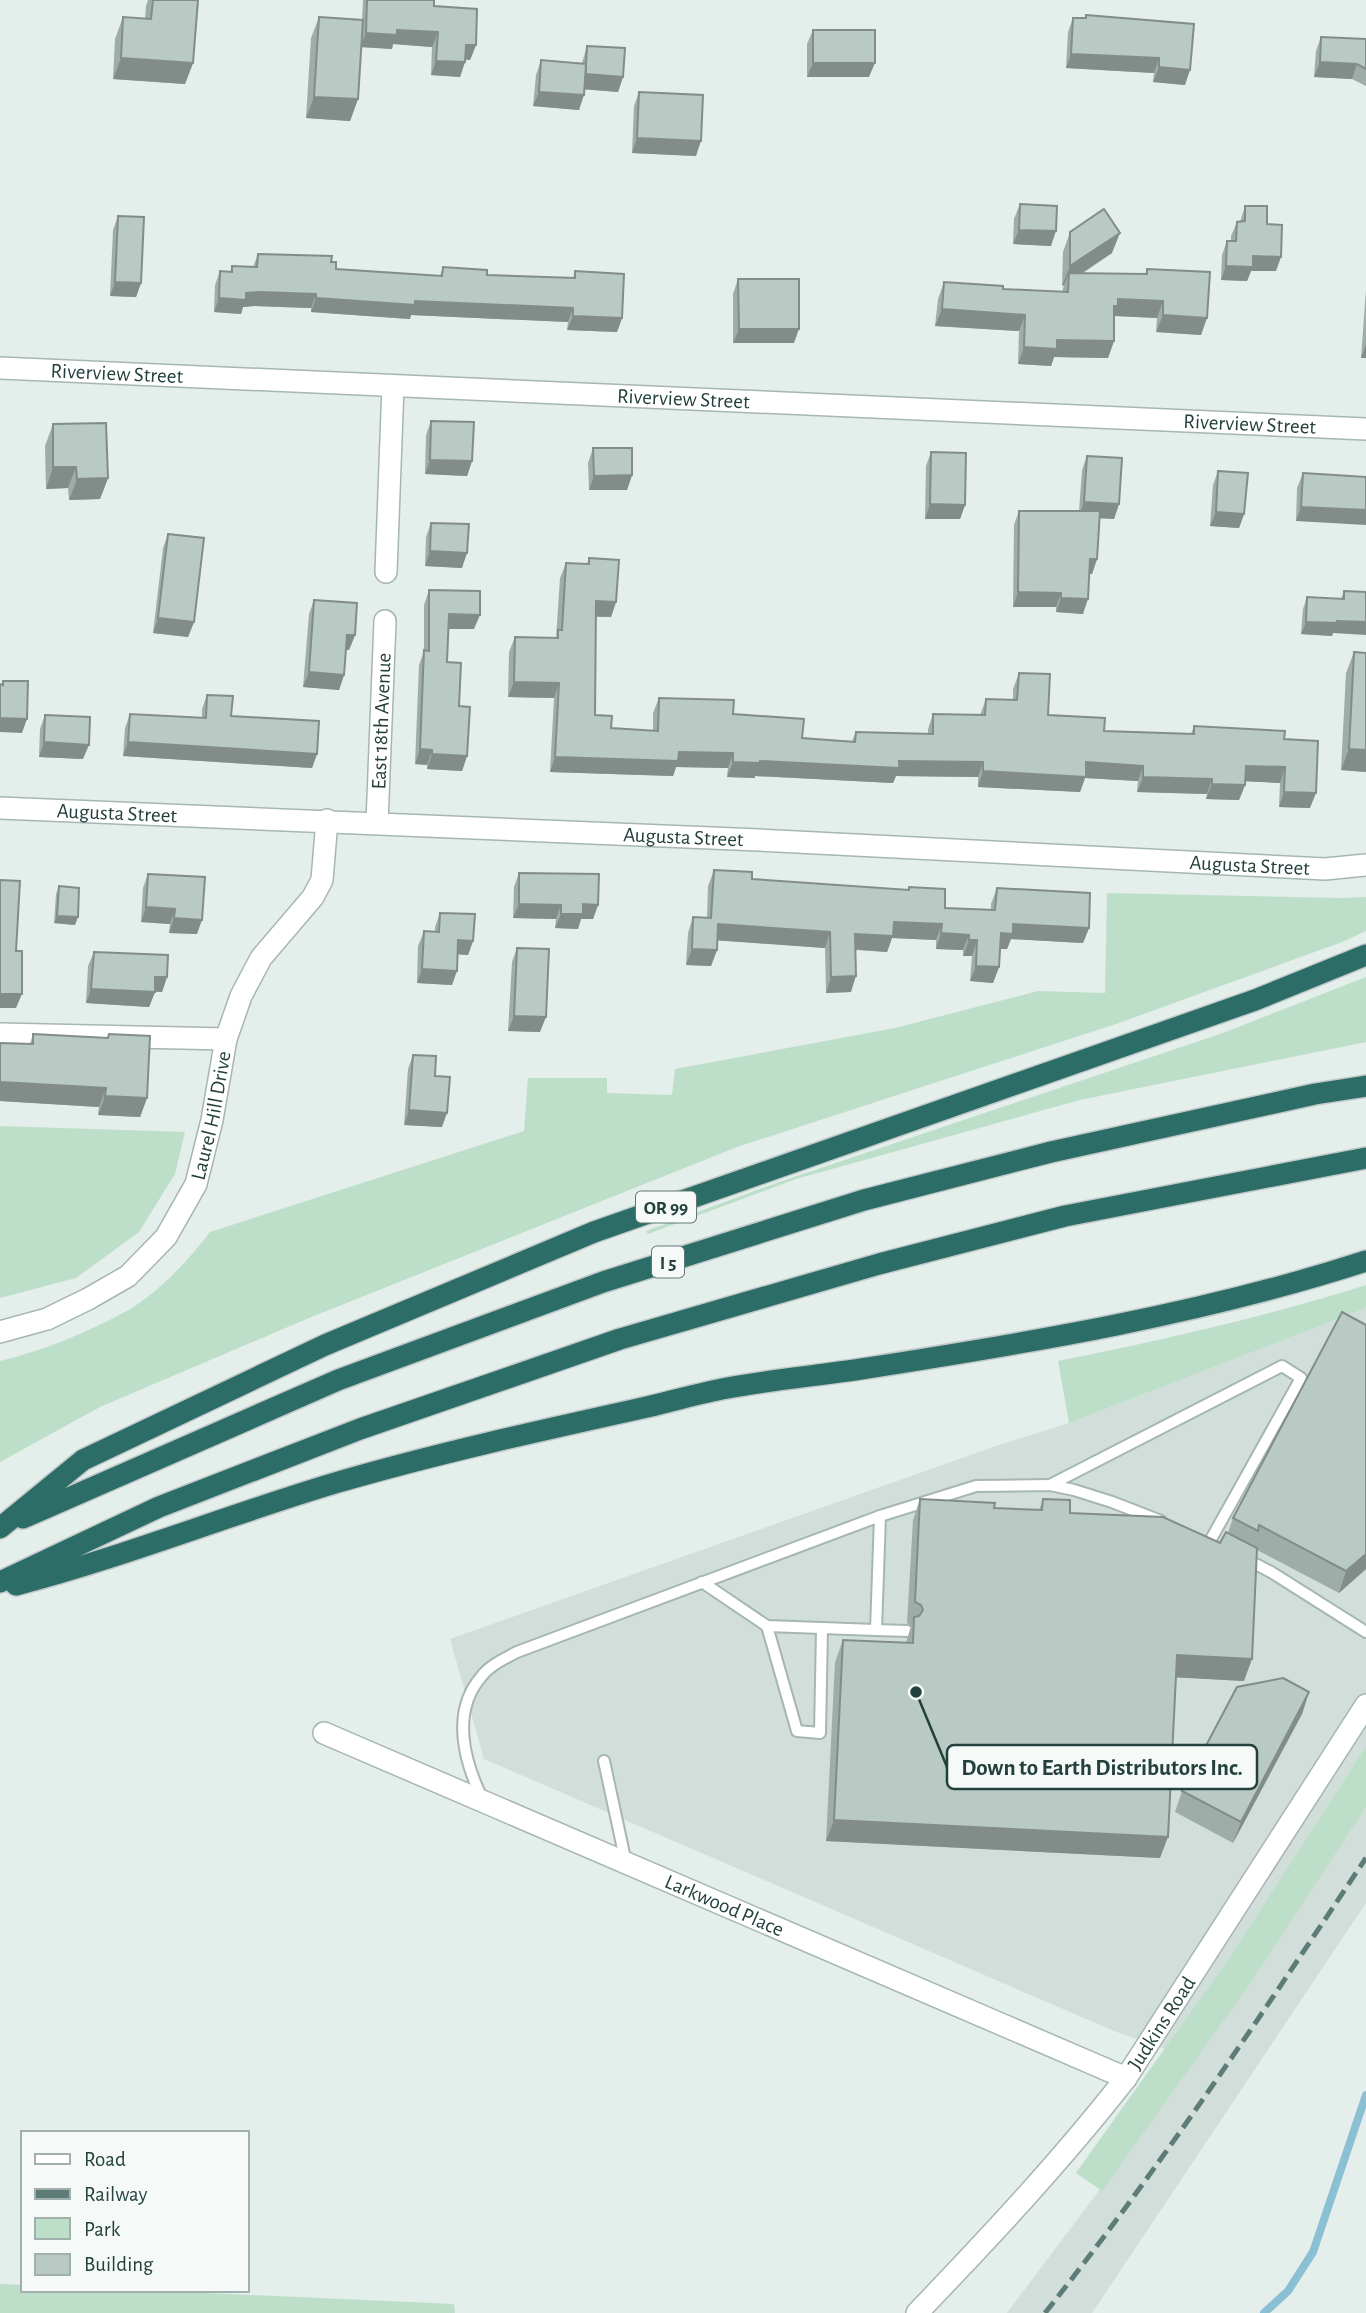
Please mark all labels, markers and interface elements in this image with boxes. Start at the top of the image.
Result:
street label: Riverview Street [50,360,184,387]
street label: Riverview Street [616,386,750,412]
street label: Riverview Street [1183,411,1317,438]
street label: East 18th Avenue [368,652,395,790]
street label: Augusta Street [56,800,178,826]
street label: Augusta Street [623,824,744,850]
street label: Augusta Street [1189,852,1311,879]
street label: Laurel Hill Drive [187,1050,235,1182]
road number: OR 99 [636,1191,696,1222]
road number: I 5 [652,1246,684,1278]
callout: Down to Earth Distributors Inc. [947,1745,1257,1789]
text: Down to Earth Distributors Inc. [961,1757,1243,1780]
street label: Larkwood Place [662,1871,787,1941]
street label: Judkins Road [1124,1973,1199,2074]
legend [21,2131,248,2292]
text: Road [84,2149,126,2170]
text: Railway [84,2184,147,2205]
text: Park [84,2219,121,2240]
text: Building [84,2254,154,2275]

